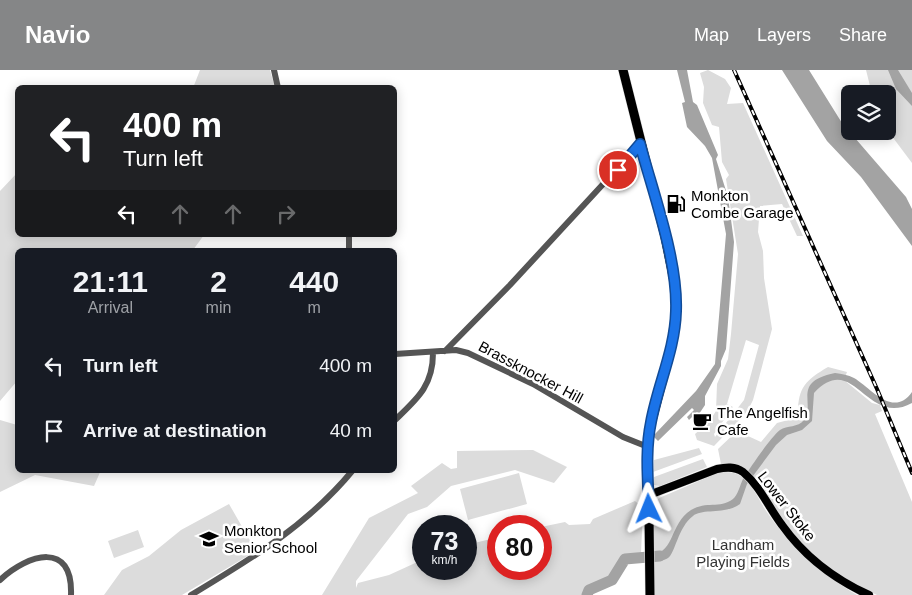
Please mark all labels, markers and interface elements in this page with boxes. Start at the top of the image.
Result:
text: Navio [25,21,90,48]
text: Map [694,25,729,45]
text: Layers [757,25,811,45]
text: Share [839,25,887,45]
map controls [841,85,896,140]
button: layers [841,85,896,140]
icon: left [40,105,105,170]
text: 400 m [123,105,222,144]
text: Turn left [123,146,203,171]
pin [597,149,639,191]
icon: arrive [604,156,632,184]
place label: Monkton Combe Garage [691,187,794,221]
fuel station icon: Monkton Combe Garage [665,193,687,215]
icon: left [113,200,141,228]
icon: ahead [166,200,194,228]
icon: ahead [219,200,247,228]
icon: right [272,200,300,228]
text: 21:11 [73,265,148,298]
text: 2 [210,265,227,298]
text: 440 [289,265,339,298]
text: Arrival [88,299,133,316]
text: min [206,299,231,316]
text: m [308,299,321,316]
street label: Brassknocker Hill [476,337,586,407]
icon: left [40,352,68,380]
text: Turn left [83,355,158,376]
text: 400 m [319,355,372,376]
place label: The Angelfish Cafe [717,404,808,438]
cafe icon: The Angelfish Cafe [691,410,713,432]
icon: arrive [40,417,68,445]
text: Arrive at destination [83,420,267,441]
text: 40 m [330,420,372,441]
street label: Lower Stoke [755,468,819,544]
position arrow [622,482,674,534]
speed limit sign: 80 [487,515,552,580]
place label: Monkton Senior School [224,522,317,556]
text: 73 [431,527,458,555]
school or university icon: Monkton Senior School [198,528,220,550]
park label: Landham Playing Fields [696,536,790,570]
text: km/h [431,553,458,567]

